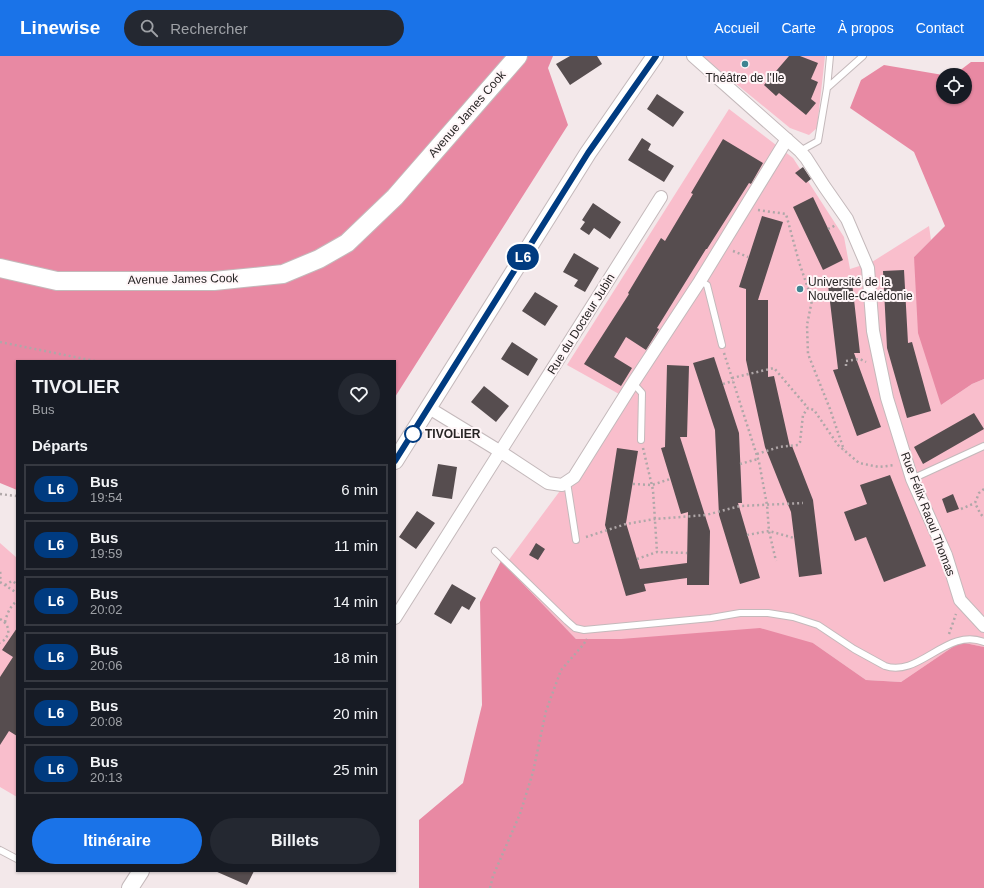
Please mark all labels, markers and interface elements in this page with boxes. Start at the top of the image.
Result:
search box [124,10,404,46]
text: Linewise [20,17,100,38]
icon: search [138,17,160,39]
text: Rechercher [170,20,248,37]
text: Accueil [714,20,759,36]
text: Carte [781,20,816,36]
text: À propos [838,20,894,36]
text: Contact [916,20,964,36]
marker: Théâtre de l'Ile [740,59,750,69]
street label: Avenue James Cook [425,67,509,160]
map controls [936,68,972,104]
button: locate [936,68,972,104]
place label: Théâtre de l'Ile [705,71,785,85]
line badge: L6 [505,244,541,270]
text: L6 [515,249,531,265]
street label: Avenue James Cook [128,271,239,287]
street label: Rue du Docteur Jubin [544,271,618,377]
place label: Université de la Nouvelle-Calédonie [808,275,913,303]
marker: Université de la Nouvelle-Calédonie [795,284,805,294]
button: heart [338,373,380,415]
text: TIVOLIER [32,376,120,397]
text: Bus [32,402,54,417]
marker: TIVOLIER [404,425,422,443]
place label: TIVOLIER [425,427,481,441]
text: Départs [32,437,88,454]
street label: Rue Félix Raoul Thomas [898,450,958,578]
text: Bus [90,473,118,490]
text: L6 [48,481,64,497]
text: 6 min [341,481,378,498]
text: 19:54 [90,490,123,505]
text: Bus [90,529,118,546]
text: L6 [48,537,64,553]
text: 11 min [334,537,378,554]
text: 19:59 [90,546,123,561]
text: Bus [90,585,118,602]
text: L6 [48,593,64,609]
text: 14 min [333,593,378,610]
text: 20:02 [90,602,123,617]
text: Bus [90,641,118,658]
text: L6 [48,649,64,665]
text: 18 min [333,649,378,666]
text: 20:06 [90,658,123,673]
text: Bus [90,697,118,714]
text: L6 [48,705,64,721]
text: 20 min [333,705,378,722]
text: 20:08 [90,714,123,729]
text: Bus [90,753,118,770]
text: L6 [48,761,64,777]
text: 25 min [333,761,378,778]
text: 20:13 [90,770,123,785]
button: Itinéraire [32,818,202,864]
button: Billets [210,818,380,864]

